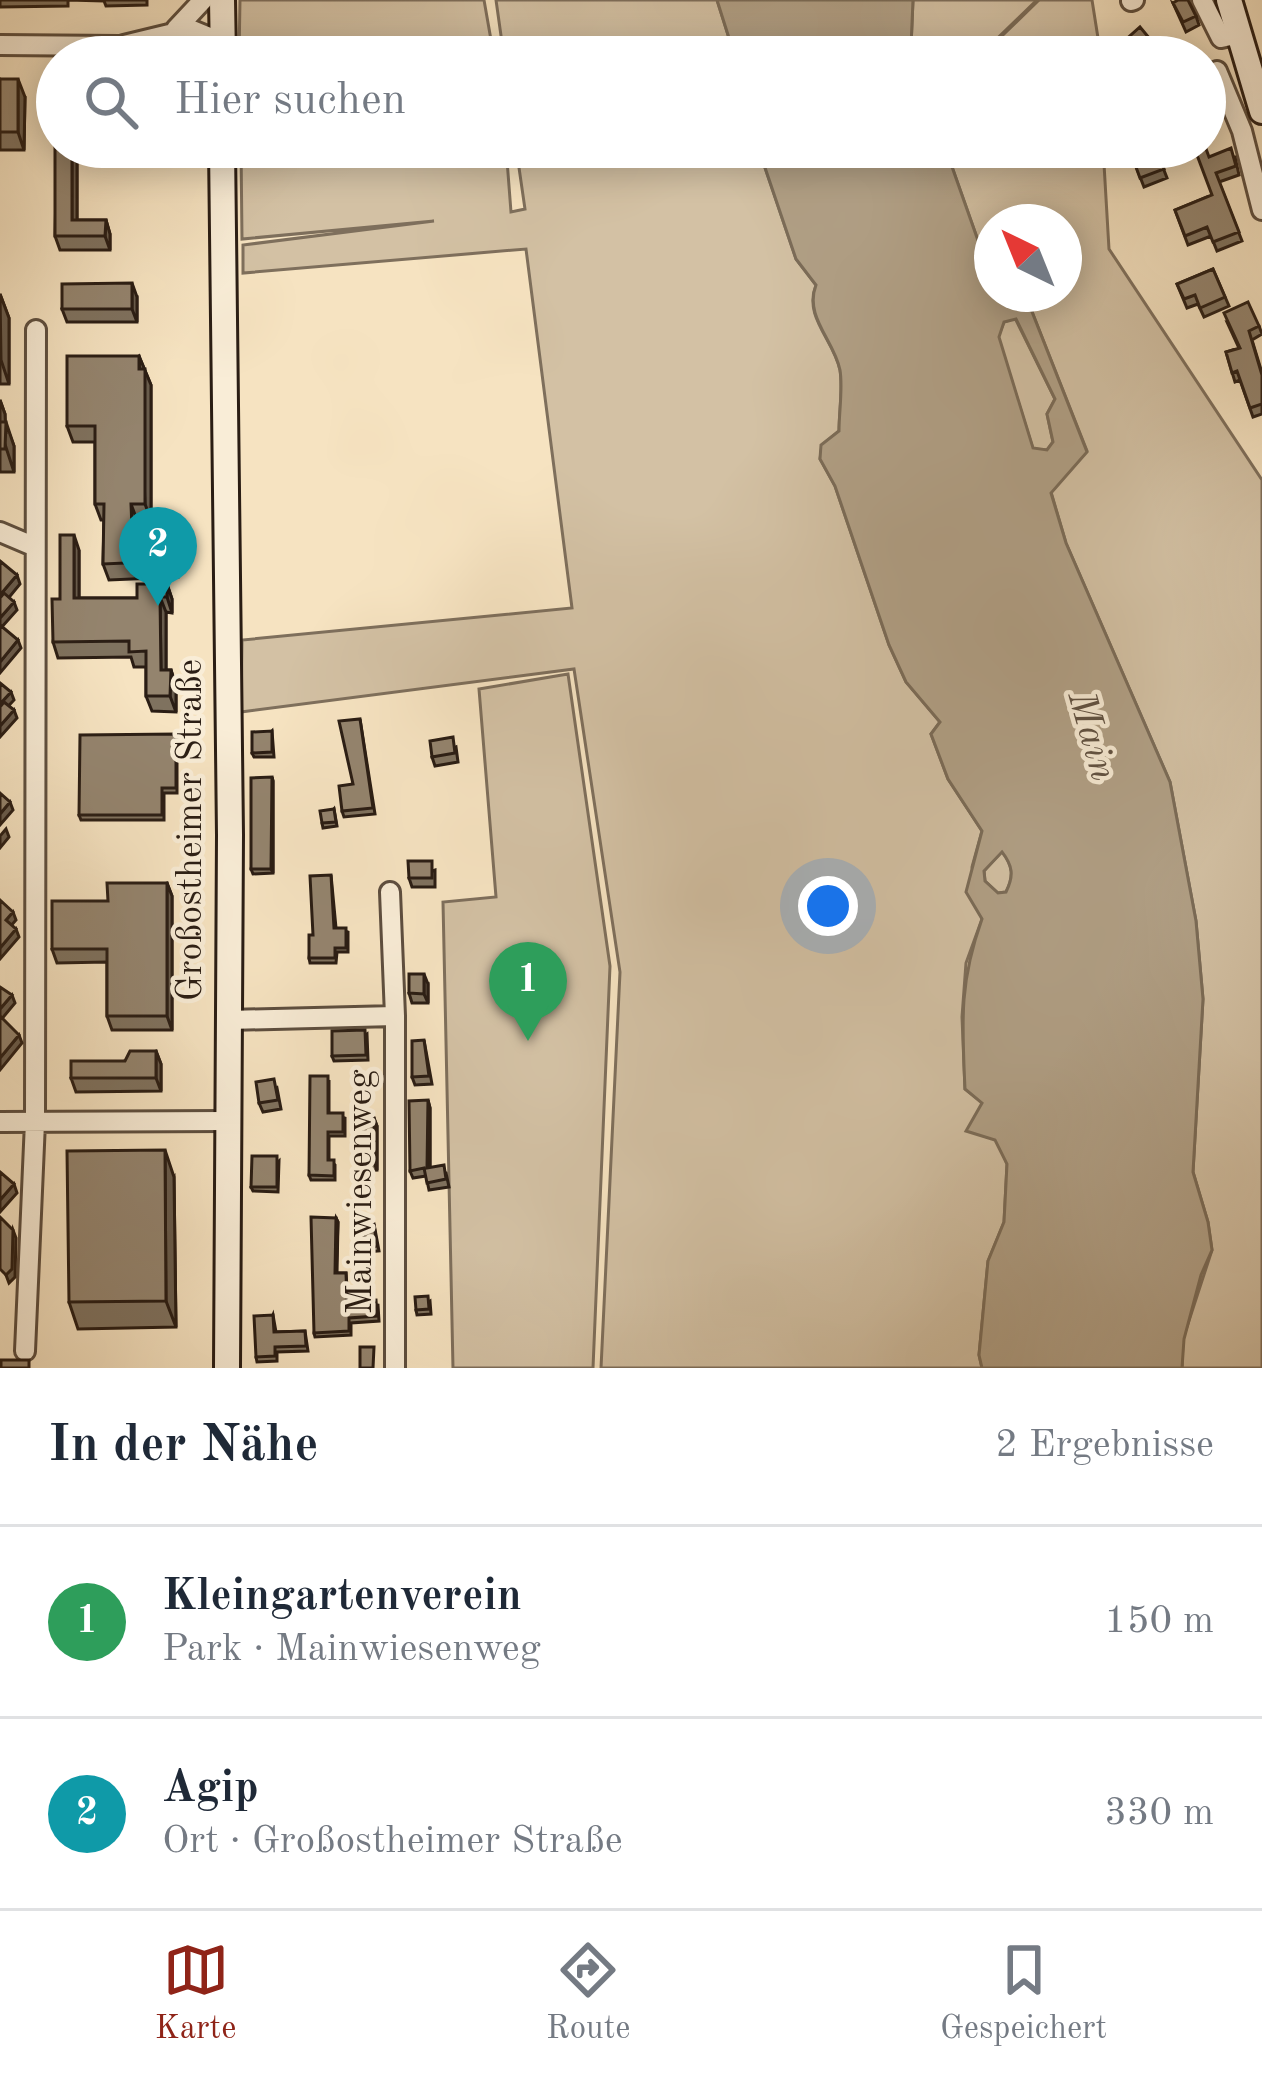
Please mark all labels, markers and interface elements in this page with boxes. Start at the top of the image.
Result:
search box [36,36,1226,168]
icon: search [78,69,144,135]
text: Hier suchen [174,79,406,124]
north arrow [974,204,1082,312]
pin: 2 [119,507,197,606]
street label: Großostheimer Straße [174,659,210,1001]
water label: Main [1059,686,1122,785]
your location [798,876,858,936]
pin: 1 [489,942,567,1041]
street label: Mainwiesenweg [344,1069,380,1315]
text: In der Nähe [48,1421,319,1472]
text: 2 Ergebnisse [995,1426,1214,1465]
text: Kleingartenverein [162,1575,522,1620]
text: 1 [76,1602,98,1641]
text: 150 m [1104,1602,1214,1641]
text: Park · Mainwiesenweg [162,1630,541,1669]
text: Agip [162,1767,259,1812]
text: 2 [76,1794,98,1833]
text: 330 m [1104,1794,1214,1833]
text: Ort · Großostheimer Straße [162,1822,623,1861]
tab: Karte [155,1937,236,2050]
tab: Route [546,1937,630,2050]
tab: Gespeichert [940,1937,1107,2050]

